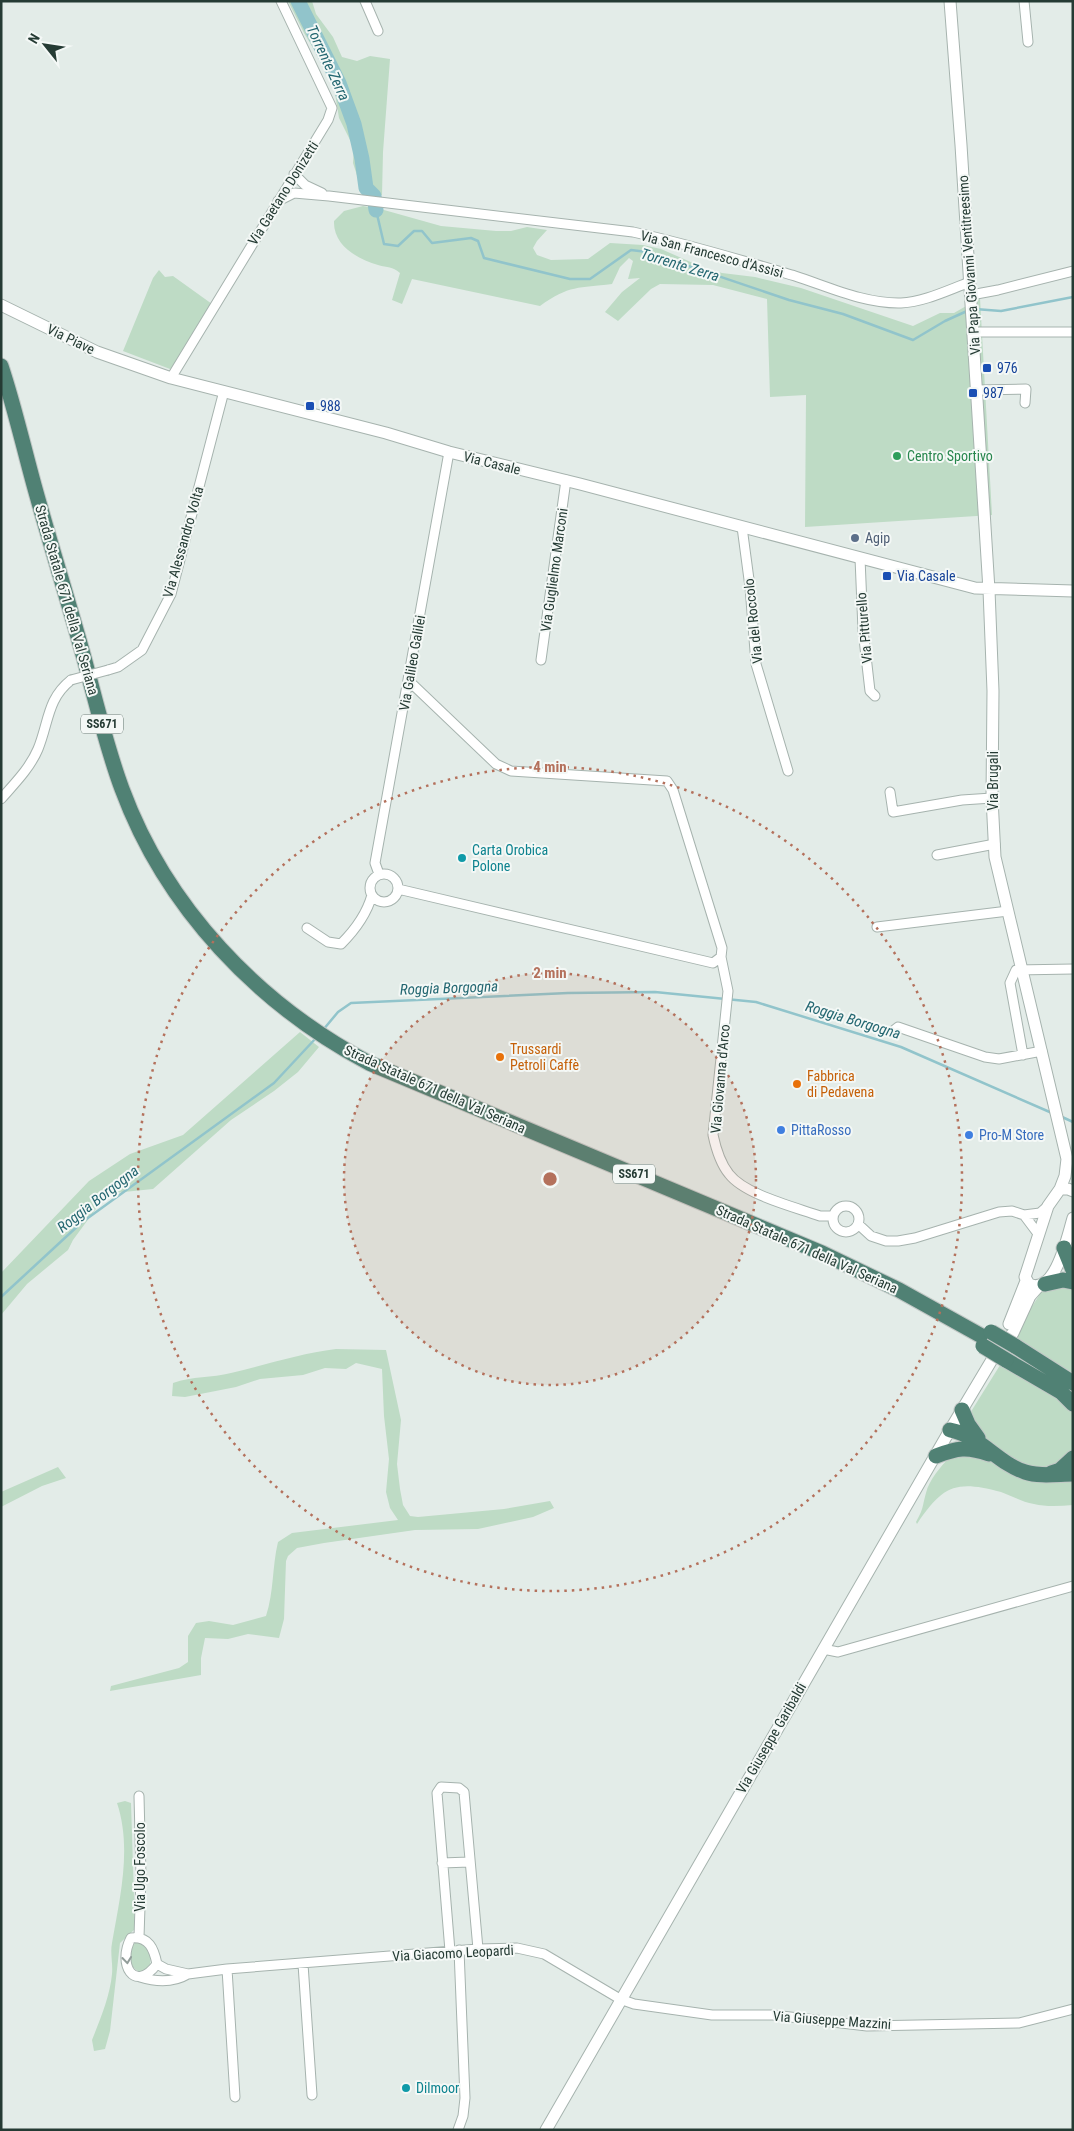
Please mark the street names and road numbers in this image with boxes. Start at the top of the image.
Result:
street label: Via Gaetano Donizetti [245,138,321,248]
street label: Via Papa Giovanni Ventitreesimo [955,175,983,355]
street label: Via San Francesco d'Assisi [639,227,785,281]
street label: Via Piave [45,321,98,358]
street label: Via Casale [462,448,523,478]
street label: Via Alessandro Volta [159,485,207,599]
street label: Strada Statale 671 della Val Seriana [32,503,102,697]
street label: Via Guglielmo Marconi [537,507,571,633]
street label: Via del Roccolo [741,578,765,664]
street label: Via Pitturello [853,592,875,664]
street label: Via Galileo Galilei [396,614,428,712]
road number: SS671 [81,714,123,734]
street label: Via Brugali [985,751,1001,811]
street label: Via Giovanna d'Arco [707,1024,733,1134]
street label: Strada Statale 671 della Val Seriana [342,1042,528,1136]
road number: SS671 [613,1164,655,1184]
street label: Strada Statale 671 della Val Seriana [714,1202,900,1296]
street label: Via Giuseppe Garibaldi [733,1680,809,1796]
street label: Via Ugo Foscolo [132,1822,148,1912]
street label: Via Giacomo Leopardi [392,1942,514,1964]
street label: Via Giuseppe Mazzini [772,2008,892,2032]

